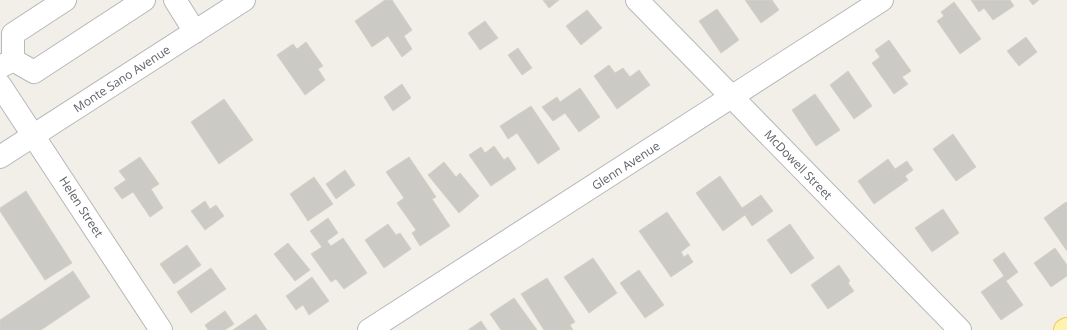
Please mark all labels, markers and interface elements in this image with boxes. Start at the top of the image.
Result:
street label: Monte Sano Avenue [70,41,174,116]
street label: McDowell Street [761,126,836,203]
street label: Glenn Avenue [588,137,663,194]
street label: Helen Street [55,173,107,240]

